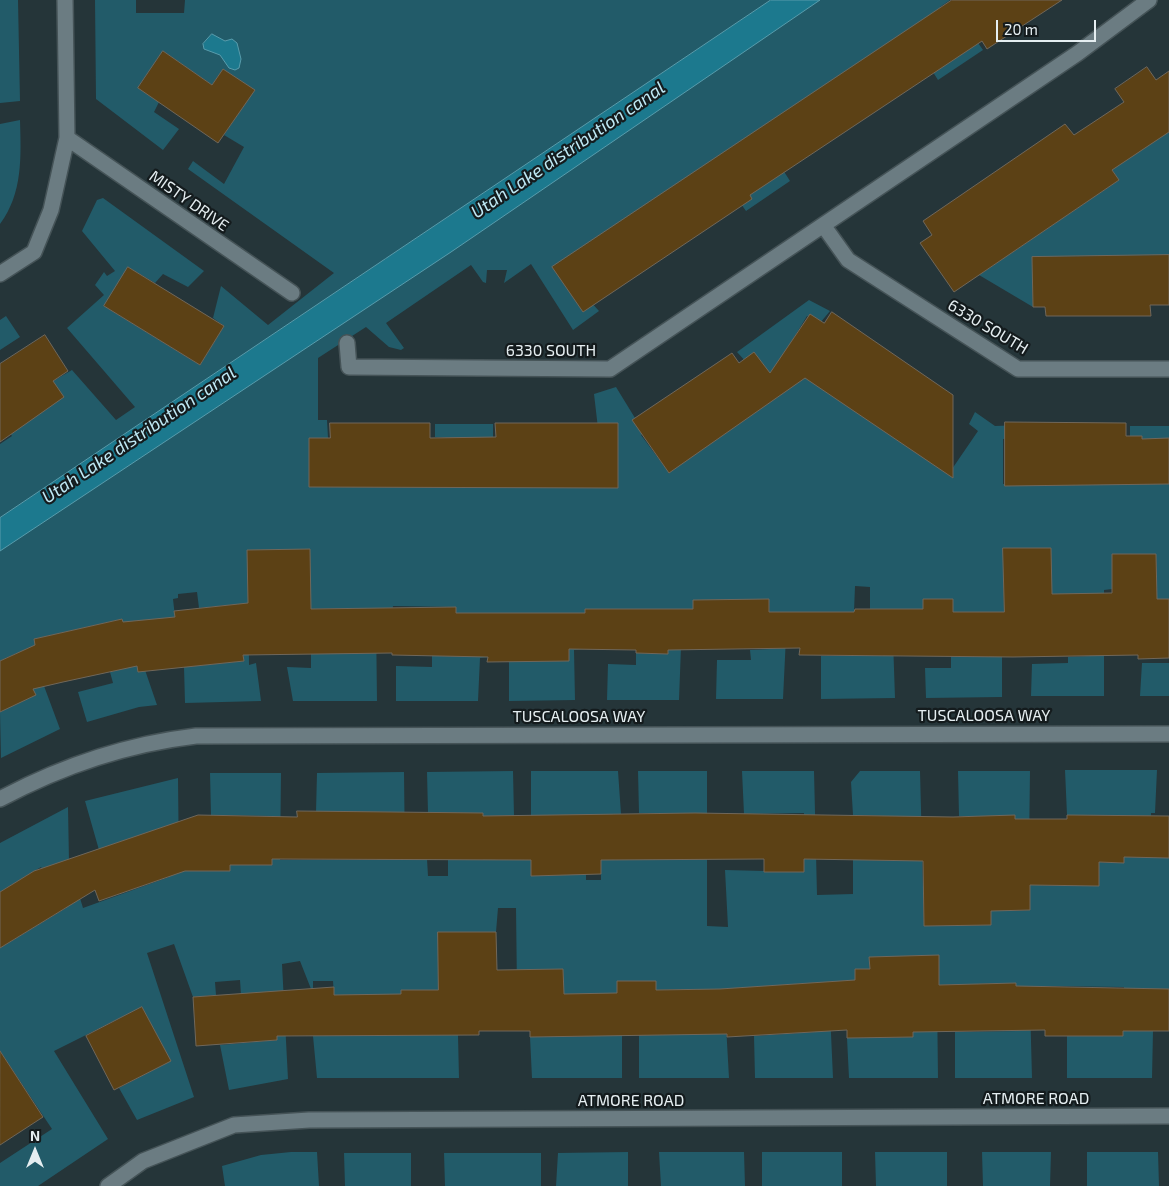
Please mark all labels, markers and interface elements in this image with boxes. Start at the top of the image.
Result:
scale bar [999,10,1099,42]
text: 20 m [1004,20,1038,38]
water label: Utah Lake distribution canal [467,77,669,223]
street label: MISTY DRIVE [146,167,232,235]
street label: 6330 SOUTH [944,295,1032,359]
street label: 6330 SOUTH [506,341,596,361]
water label: Utah Lake distribution canal [38,362,240,508]
street label: TUSCALOOSA WAY [918,706,1050,726]
street label: TUSCALOOSA WAY [513,707,645,727]
street label: ATMORE ROAD [983,1089,1089,1109]
street label: ATMORE ROAD [578,1091,684,1111]
north arrow [10,1126,60,1176]
text: N [30,1127,40,1144]

